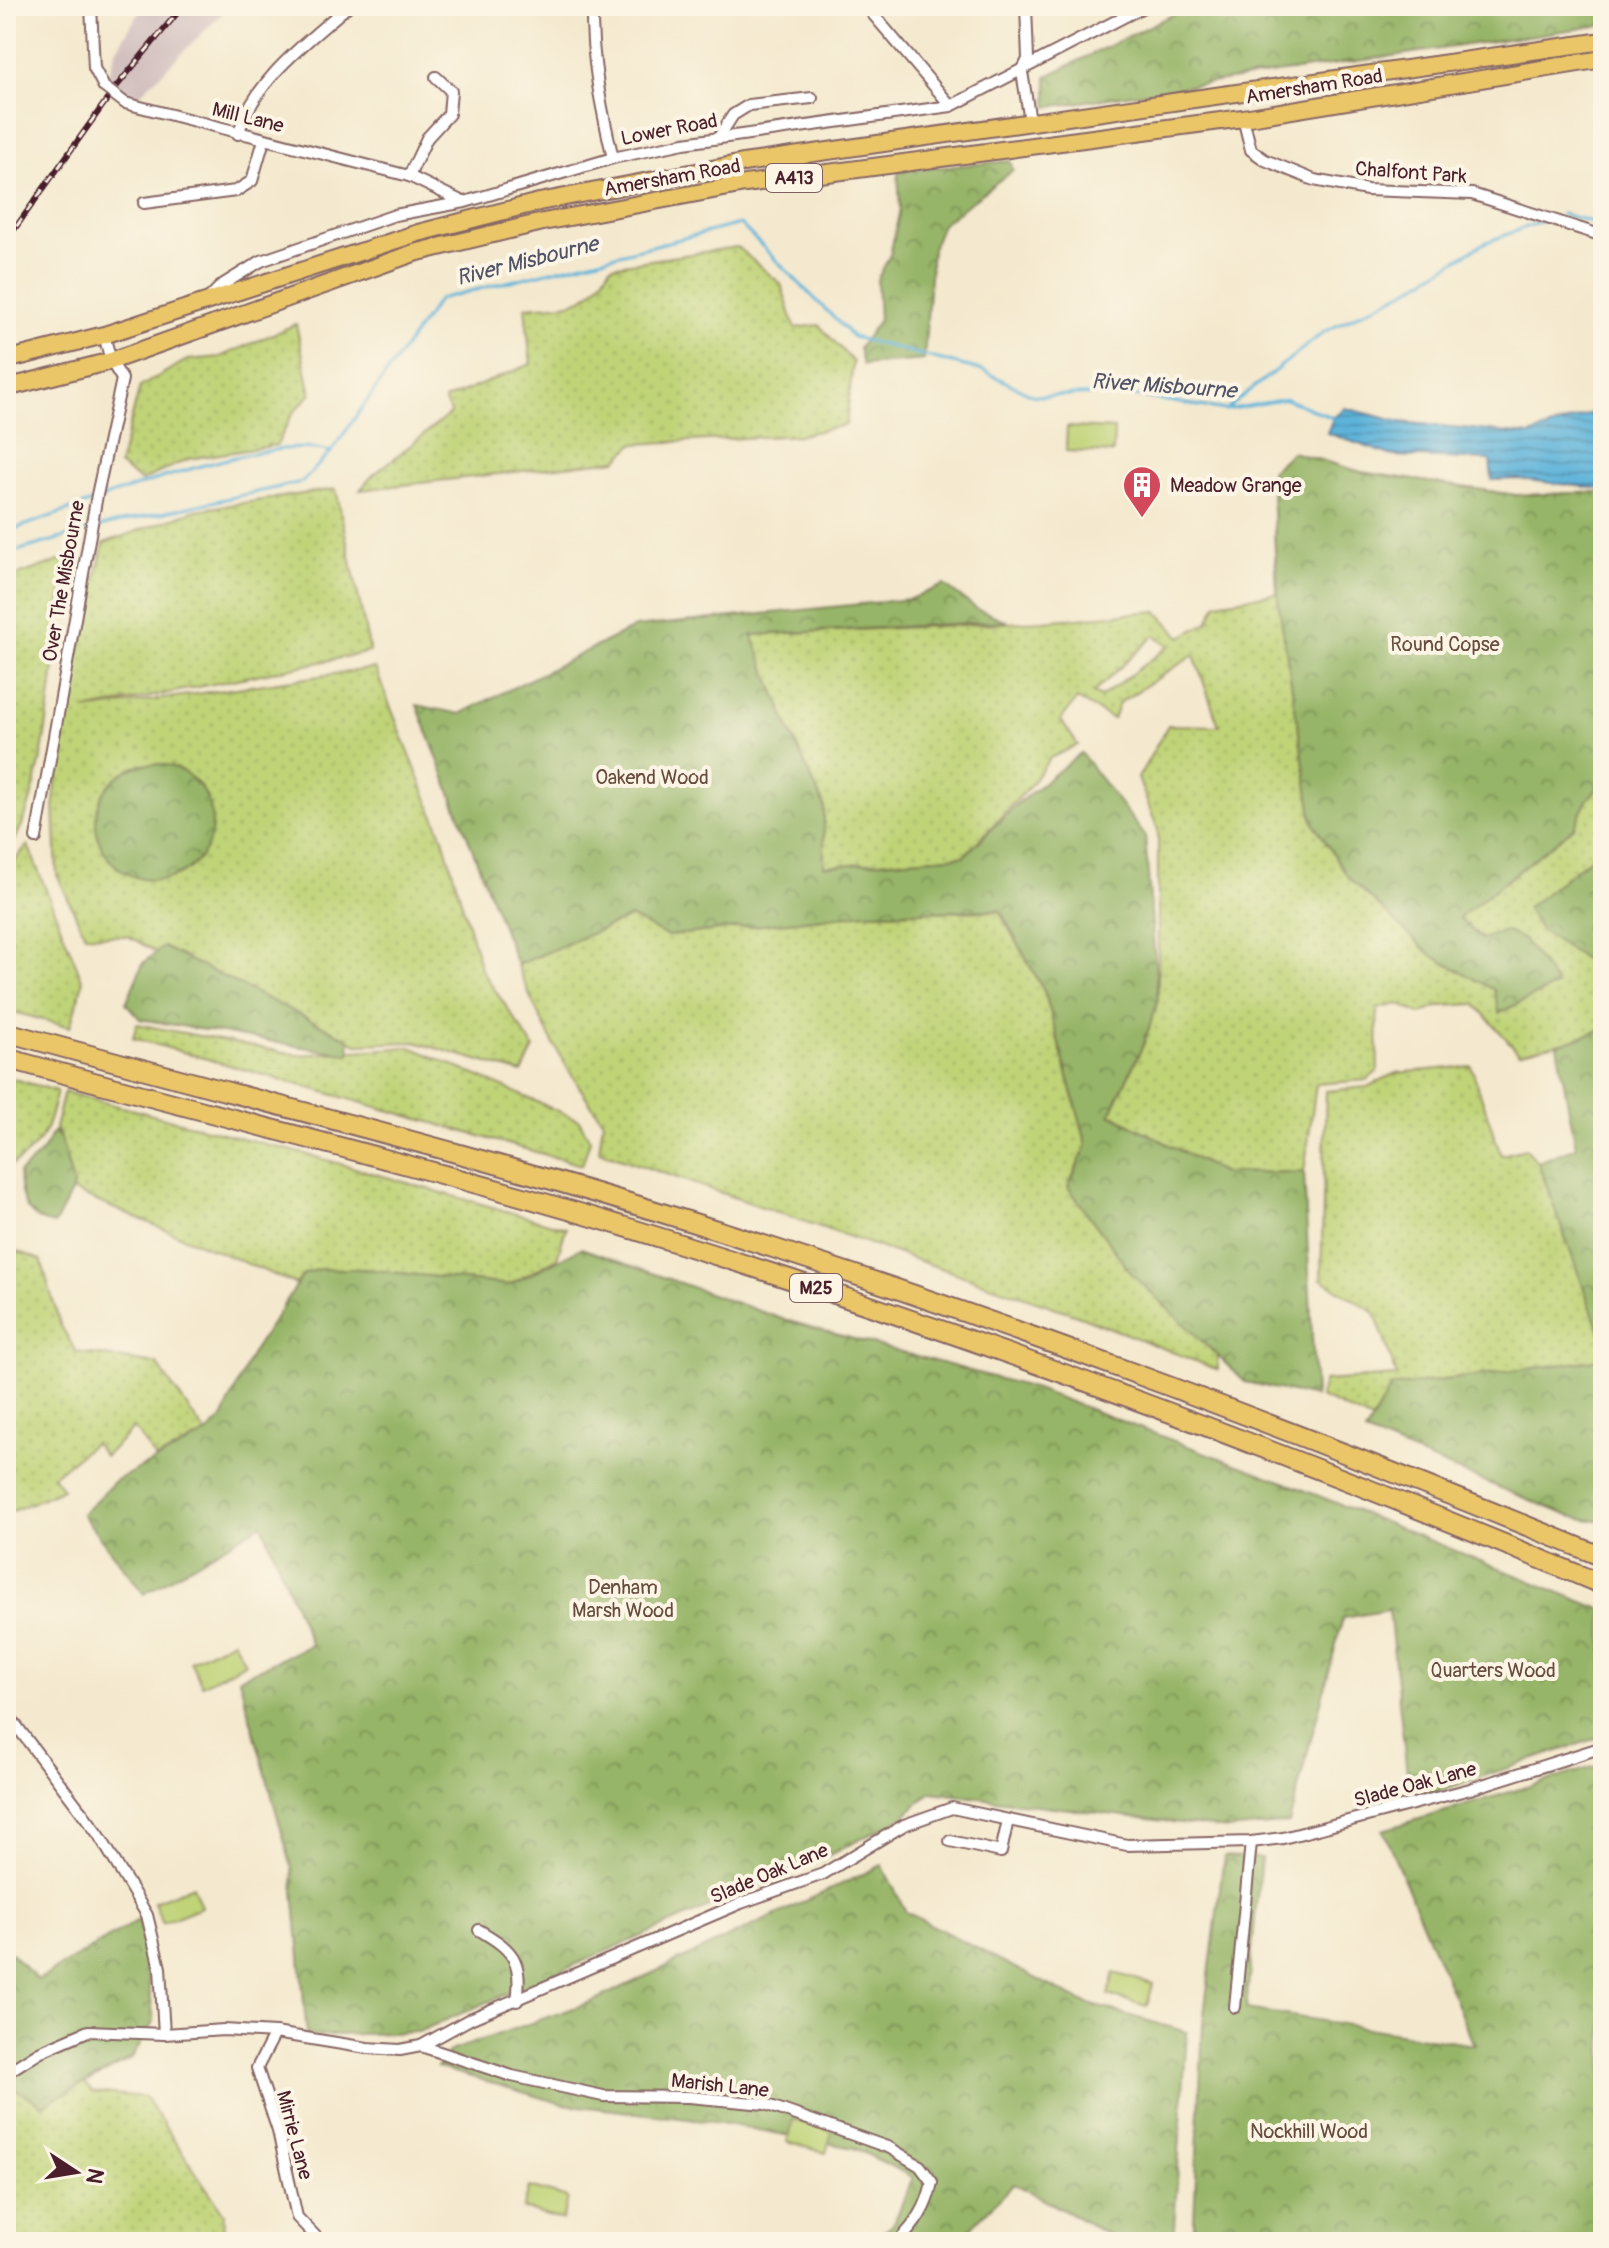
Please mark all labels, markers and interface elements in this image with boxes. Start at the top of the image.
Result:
street label: Amersham Road [1244,63,1384,110]
street label: Mill Lane [209,97,286,138]
street label: Lower Road [619,108,720,151]
street label: Amersham Road [602,153,742,202]
street label: Chalfont Park [1354,156,1468,189]
road number: A413 [766,164,822,192]
water label: River Misbourne [453,229,603,292]
water label: River Misbourne [1091,367,1239,405]
building icon: Meadow Grange [1121,464,1163,519]
place label: Meadow Grange [1170,473,1302,498]
street label: Over The Misbourne [37,498,90,664]
park label: Round Copse [1390,632,1500,657]
park label: Oakend Wood [595,765,709,790]
road number: M25 [790,1274,842,1302]
park label: Denham Marsh Wood [572,1575,674,1623]
park label: Quarters Wood [1430,1658,1556,1683]
street label: Slade Oak Lane [1351,1756,1479,1813]
street label: Slade Oak Lane [706,1837,832,1910]
street label: Marish Lane [670,2068,770,2103]
street label: Mirrie Lane [271,2088,318,2183]
park label: Nockhill Wood [1250,2119,1368,2144]
north arrow [36,2132,116,2212]
text: N [79,2166,110,2186]

